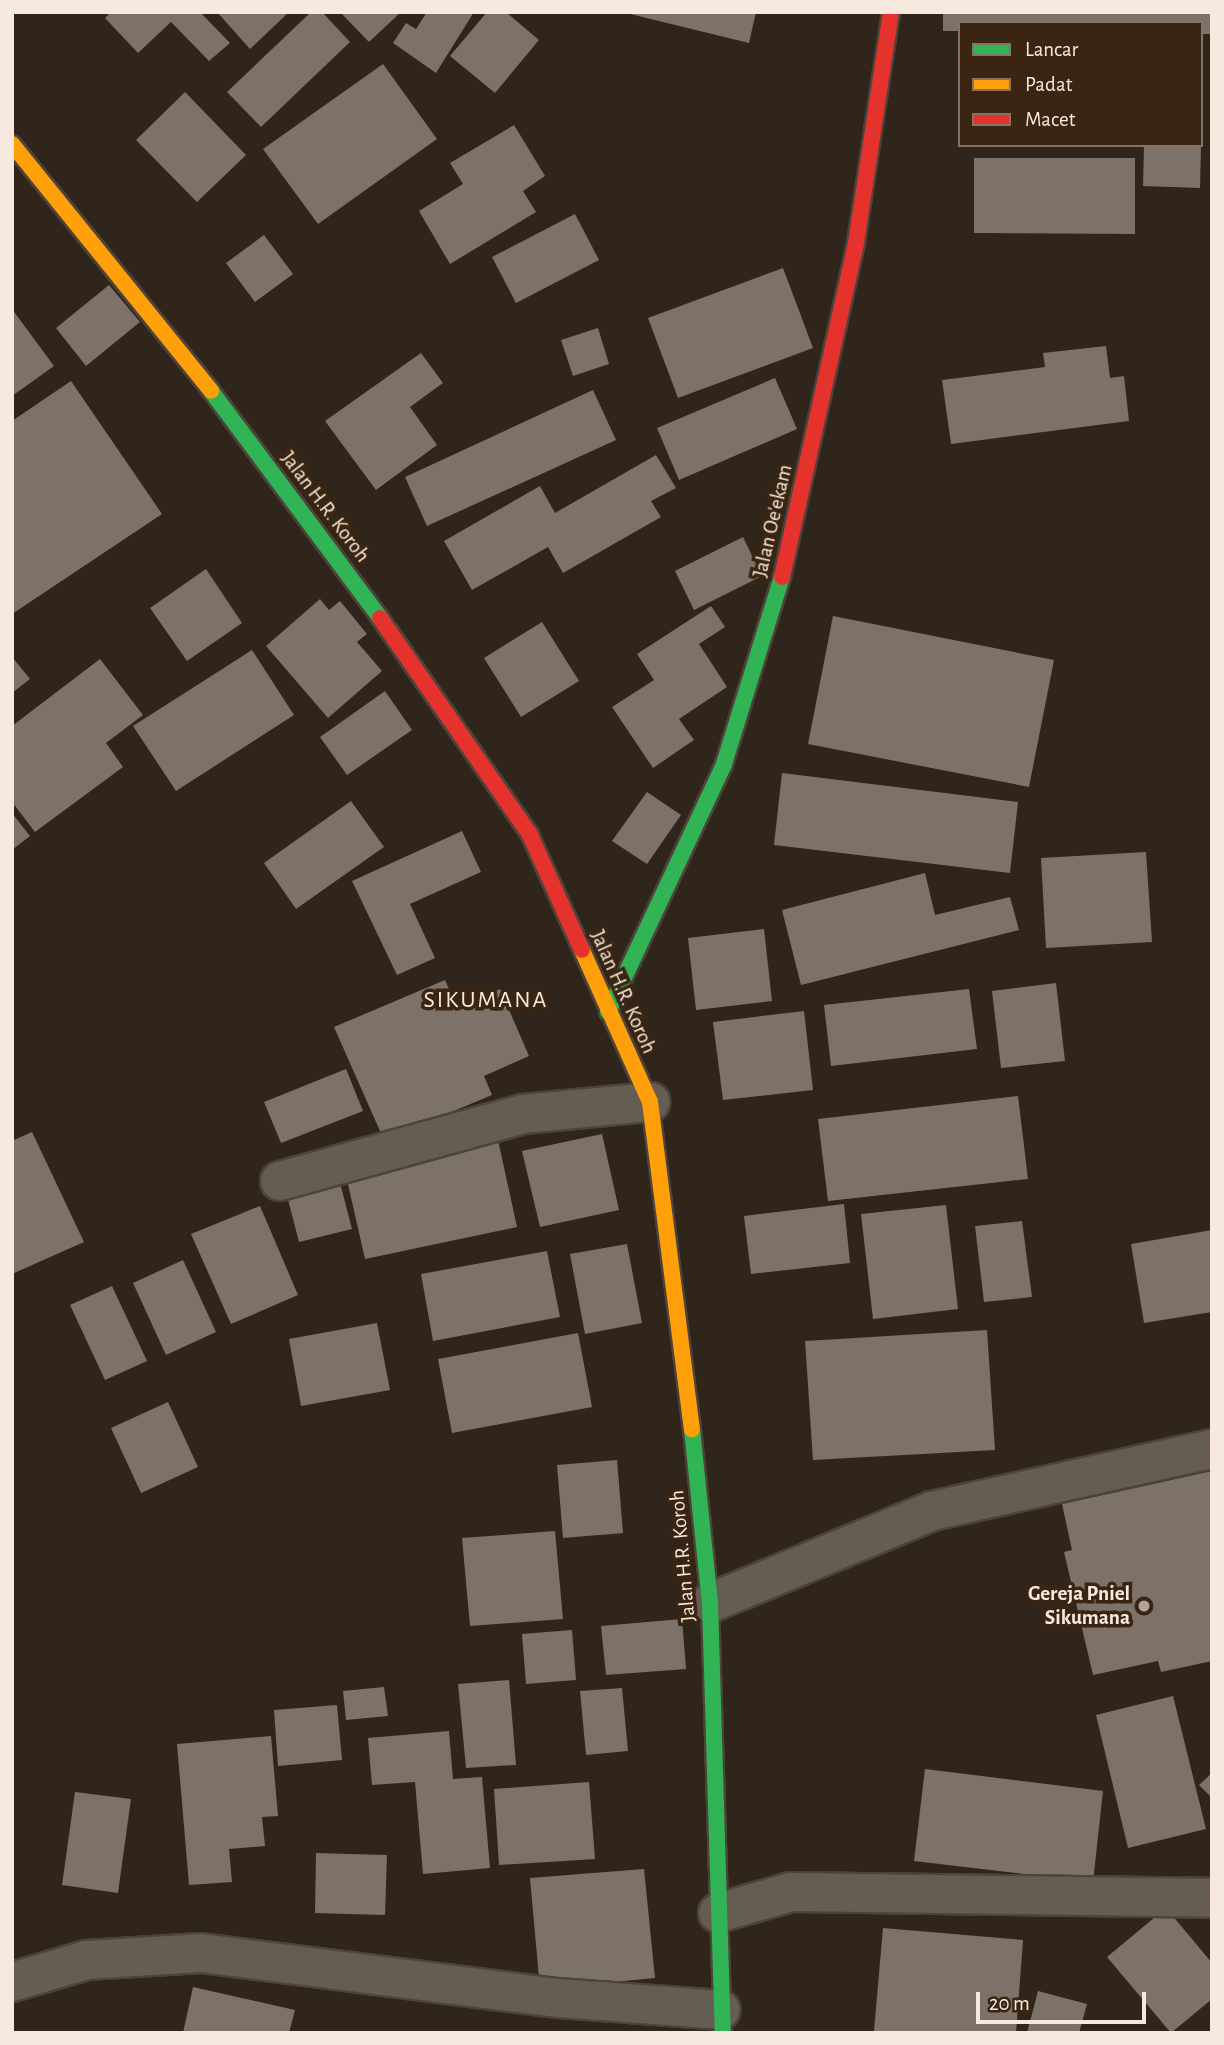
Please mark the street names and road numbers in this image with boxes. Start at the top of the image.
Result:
street label: Jalan H.R. Koroh [275,447,375,567]
street label: Jalan Oe'ekam [748,462,798,580]
street label: Jalan H.R. Koroh [585,926,661,1058]
street label: Jalan H.R. Koroh [665,1489,701,1623]

